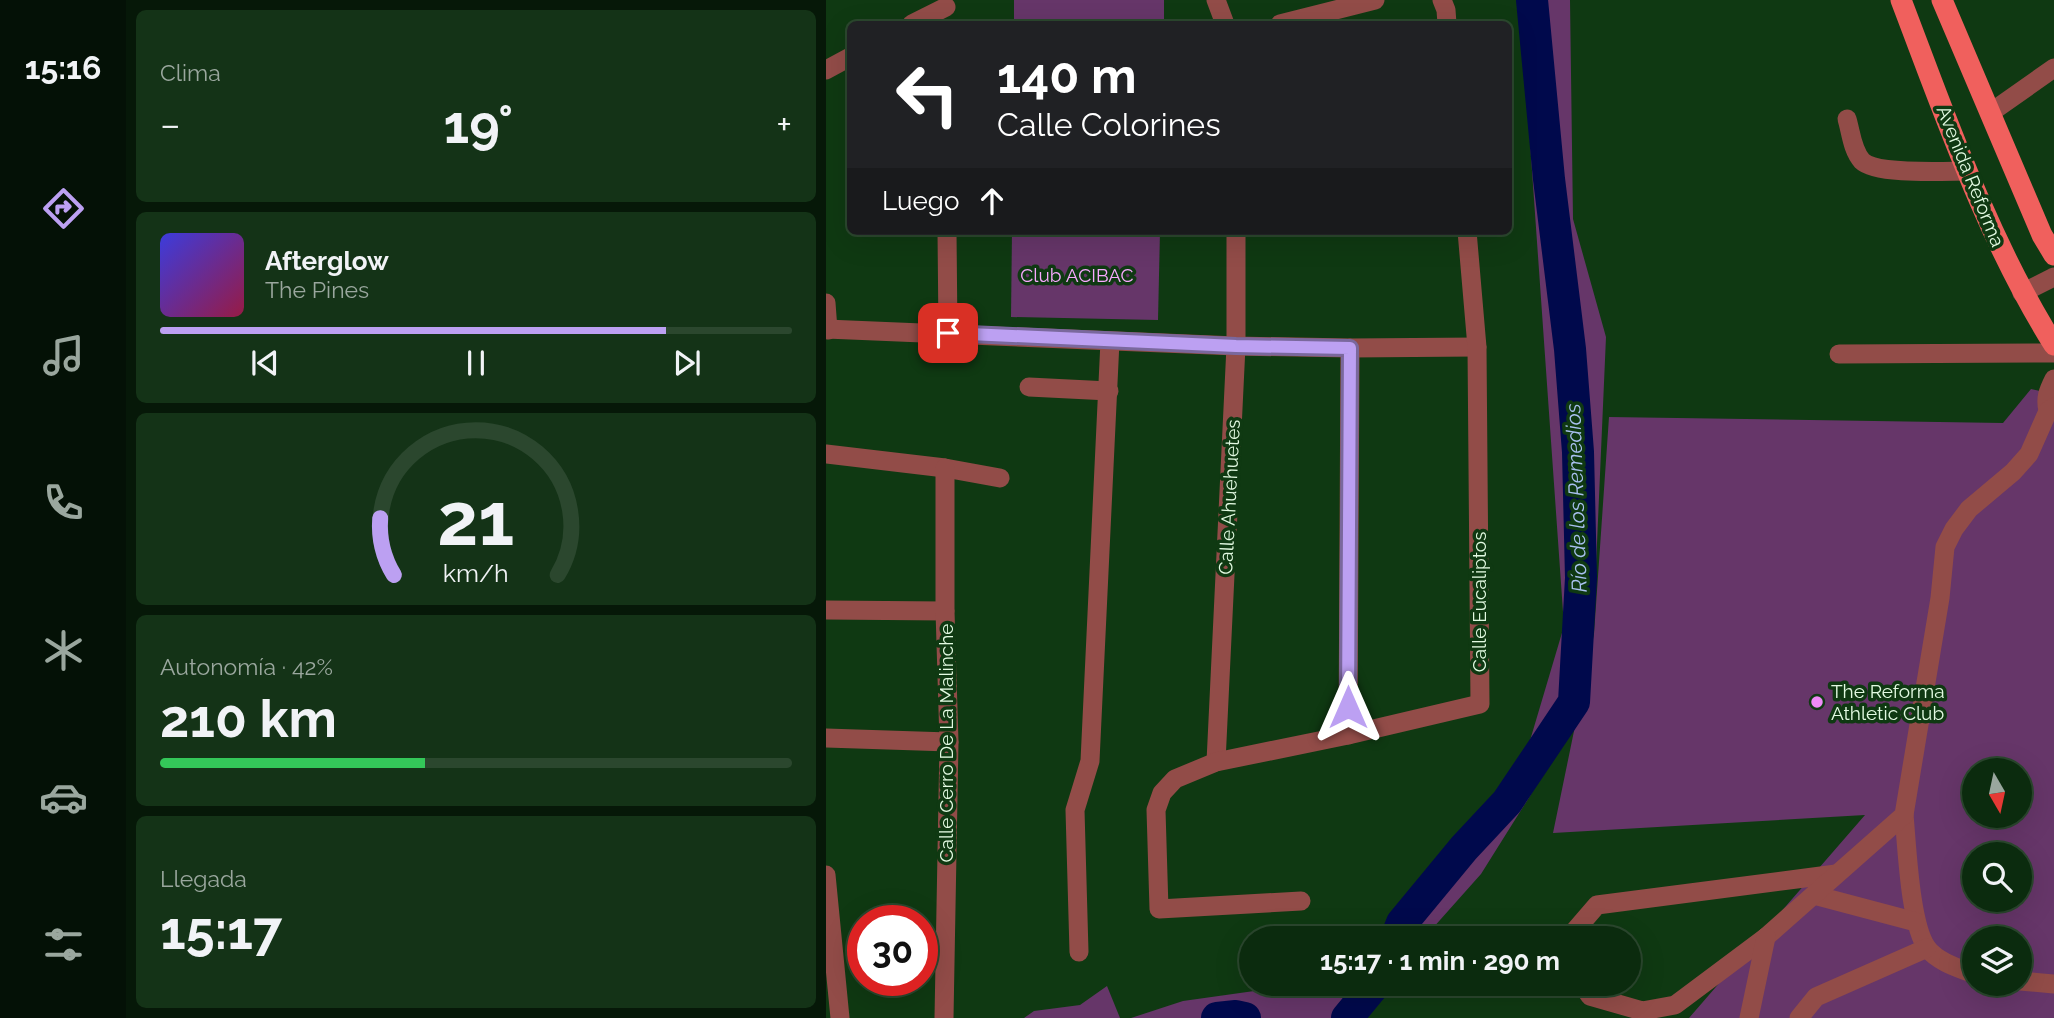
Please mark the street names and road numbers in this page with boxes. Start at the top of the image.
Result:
street label: Avenida Reforma [1933,102,2009,250]
street label: Calle Ahuehuetes [1214,419,1244,575]
street label: Calle Eucaliptos [1468,532,1490,672]
street label: Calle Cerro De La Malinche [935,624,957,862]

